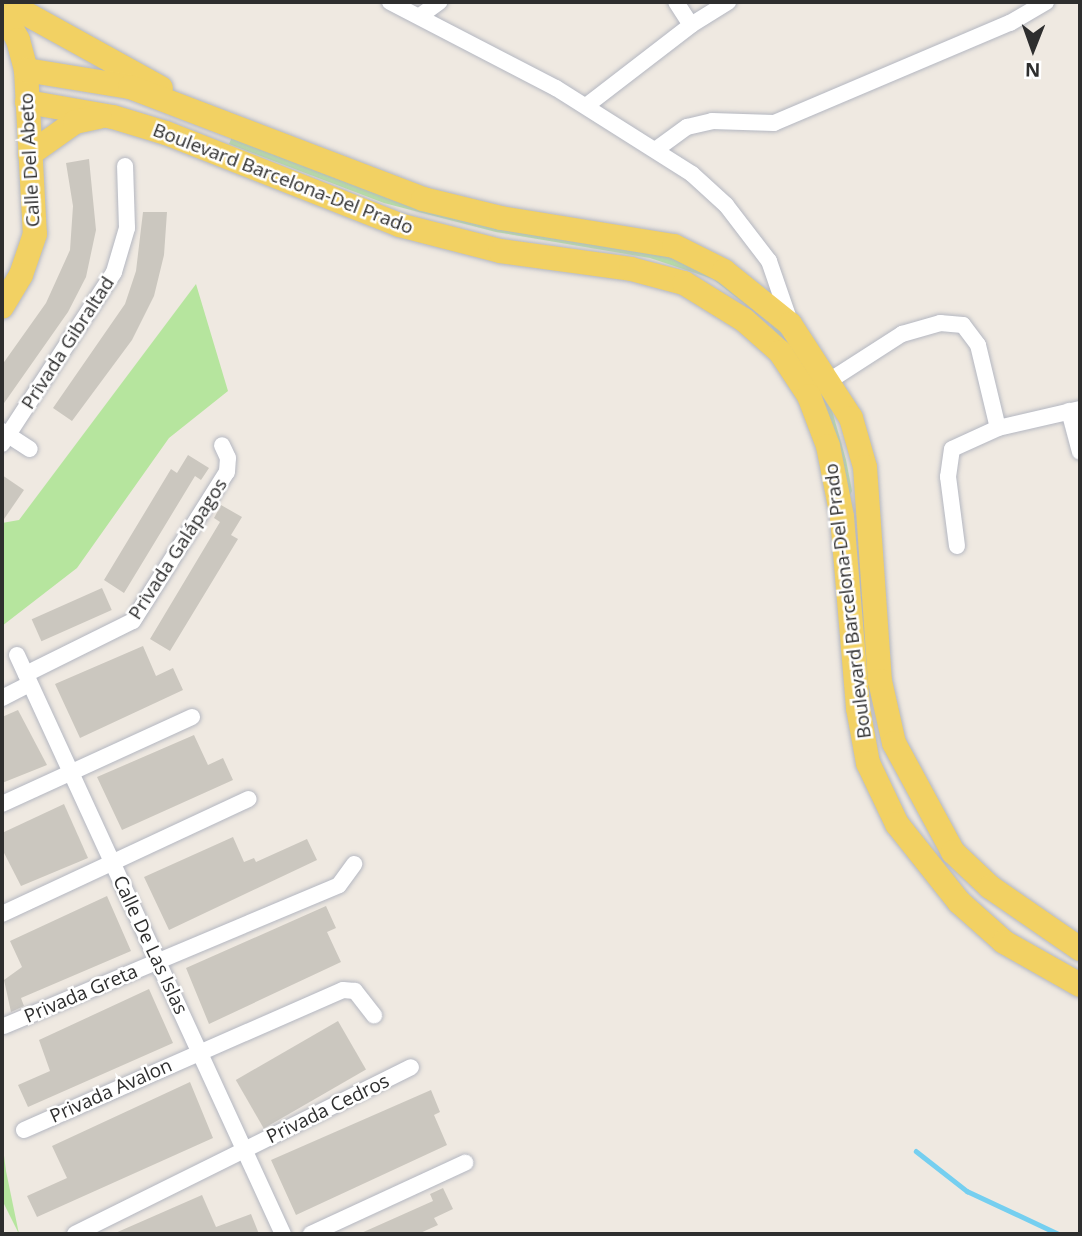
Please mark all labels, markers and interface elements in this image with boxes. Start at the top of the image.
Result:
north arrow [998,14,1068,84]
text: N [1025,57,1041,83]
street label: Calle Del Abeto [15,92,45,228]
street label: Boulevard Barcelona-Del Prado [150,119,416,239]
street label: Privada Gibraltad [17,272,119,414]
street label: Boulevard Barcelona-Del Prado [820,462,876,740]
street label: Privada Galápagos [124,474,232,624]
street label: Calle De Las Islas [108,872,192,1018]
street label: Privada Greta [21,960,141,1028]
street label: Privada Avalon [46,1054,176,1128]
street label: Privada Cedros [263,1069,393,1149]

